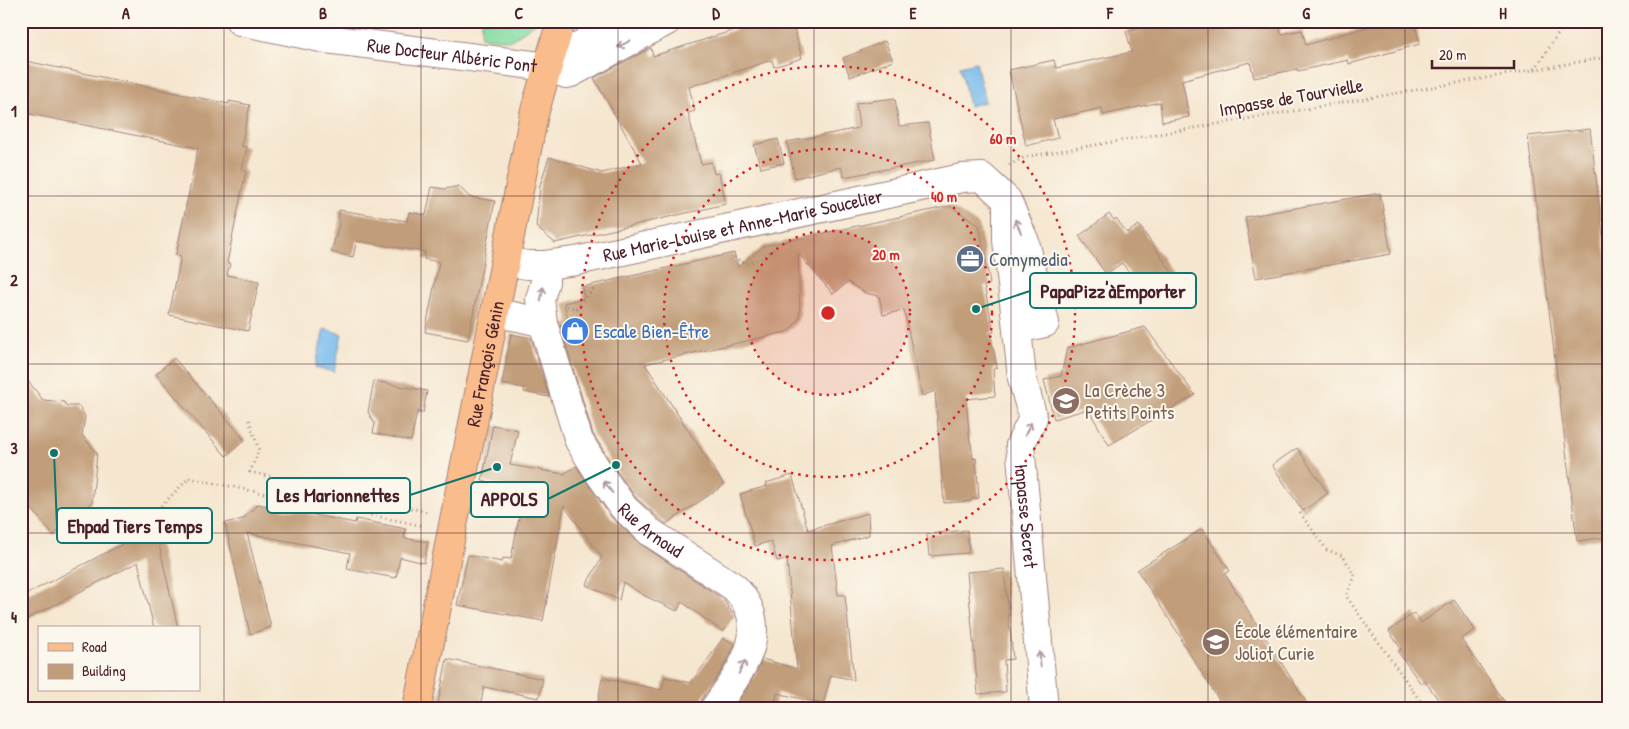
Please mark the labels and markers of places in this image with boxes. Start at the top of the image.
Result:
office icon: Comymedia [955,244,985,274]
place label: Comymedia [989,246,1068,272]
callout: PapaPizz'àEmporter [1030,273,1196,308]
centre of rings [819,304,837,322]
shop icon: Escale Bien-Être [560,316,590,346]
place label: Escale Bien-Être [594,318,709,344]
place label: La Crèche 3 Petits Points [1085,377,1174,425]
school or university icon: La Crèche 3 Petits Points [1051,386,1081,416]
callout: Les Marionnettes [267,478,410,513]
callout: APPOLS [471,482,548,517]
callout: Ehpad Tiers Temps [57,508,212,543]
place label: École élémentaire Joliot Curie [1235,618,1358,666]
school or university icon: École élémentaire Joliot Curie [1201,627,1231,657]

